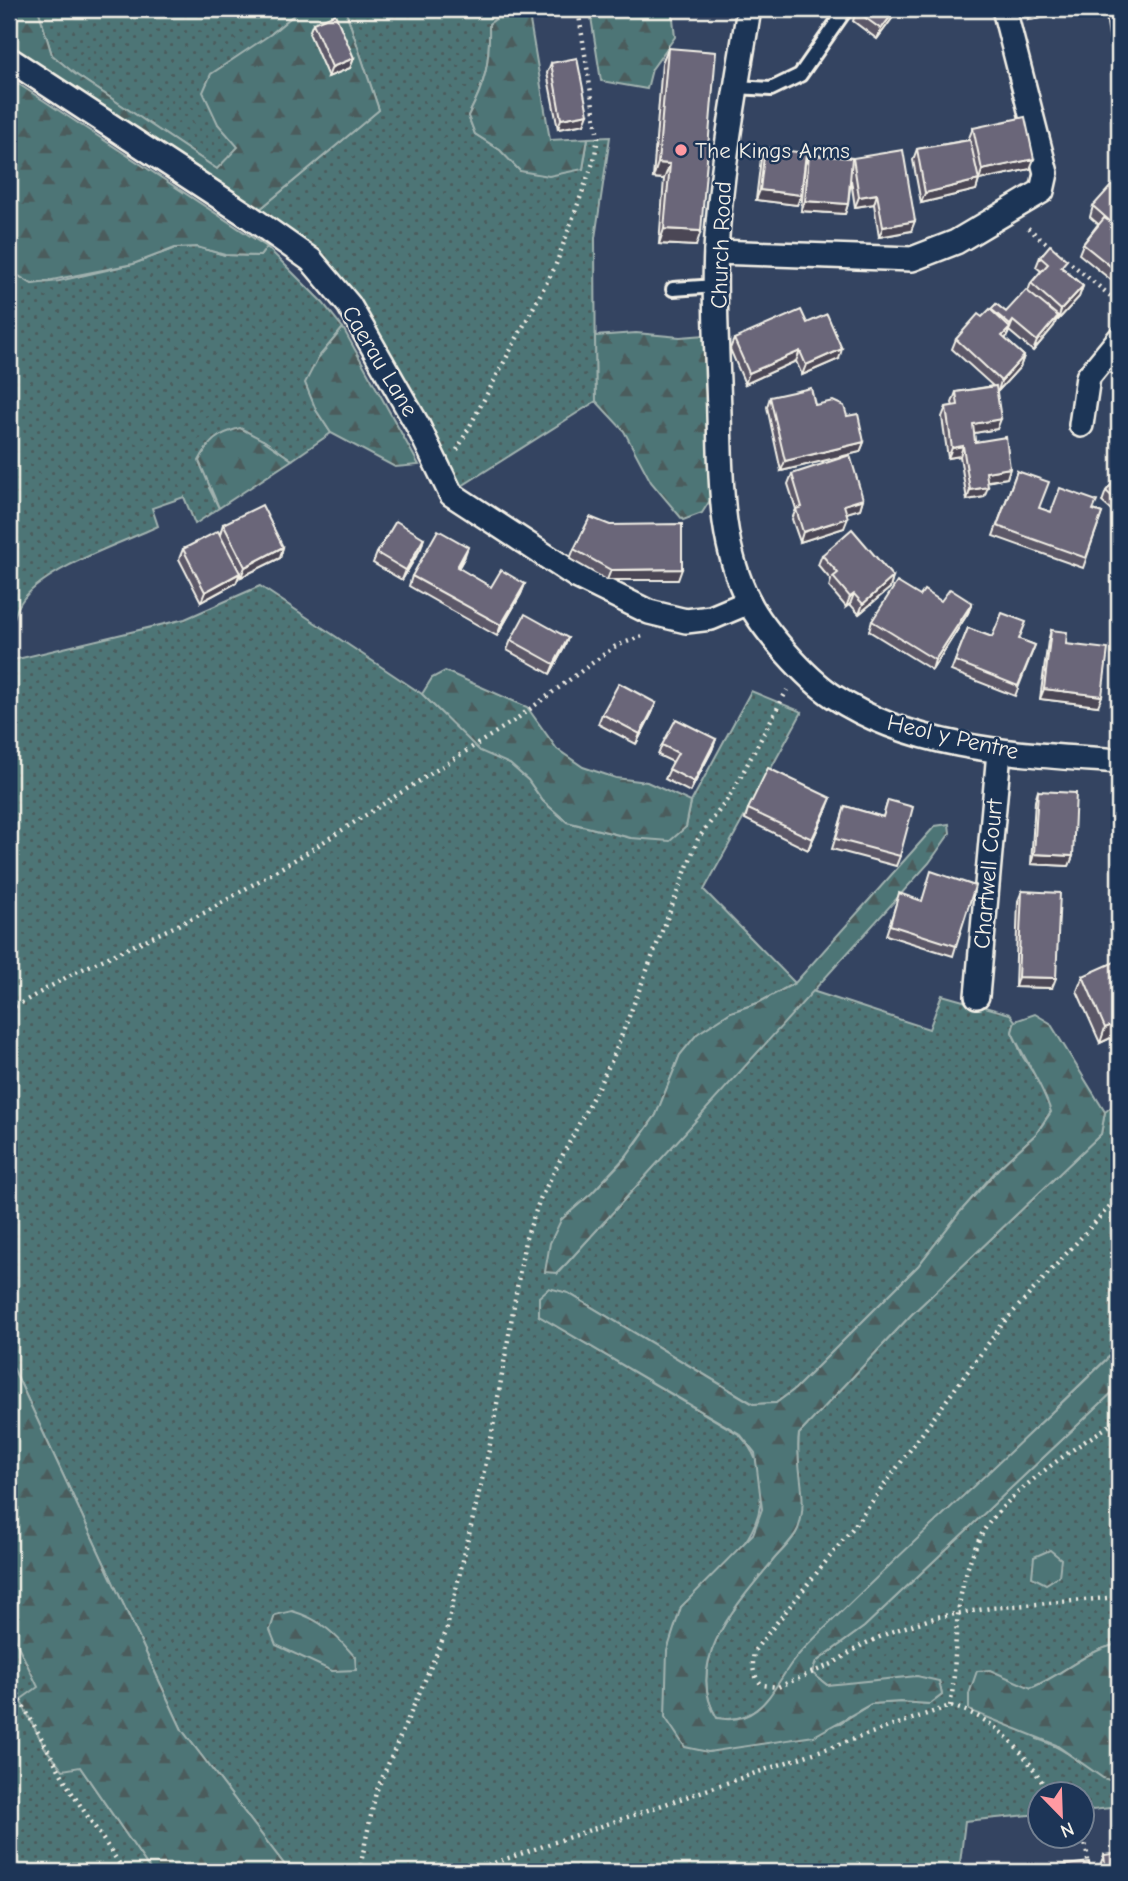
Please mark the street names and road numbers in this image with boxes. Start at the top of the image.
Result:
street label: Church Road [705,181,737,309]
street label: Caerau Lane [336,301,424,421]
street label: Heol y Pentre [885,709,1021,765]
street label: Chartwell Court [968,796,1008,950]

